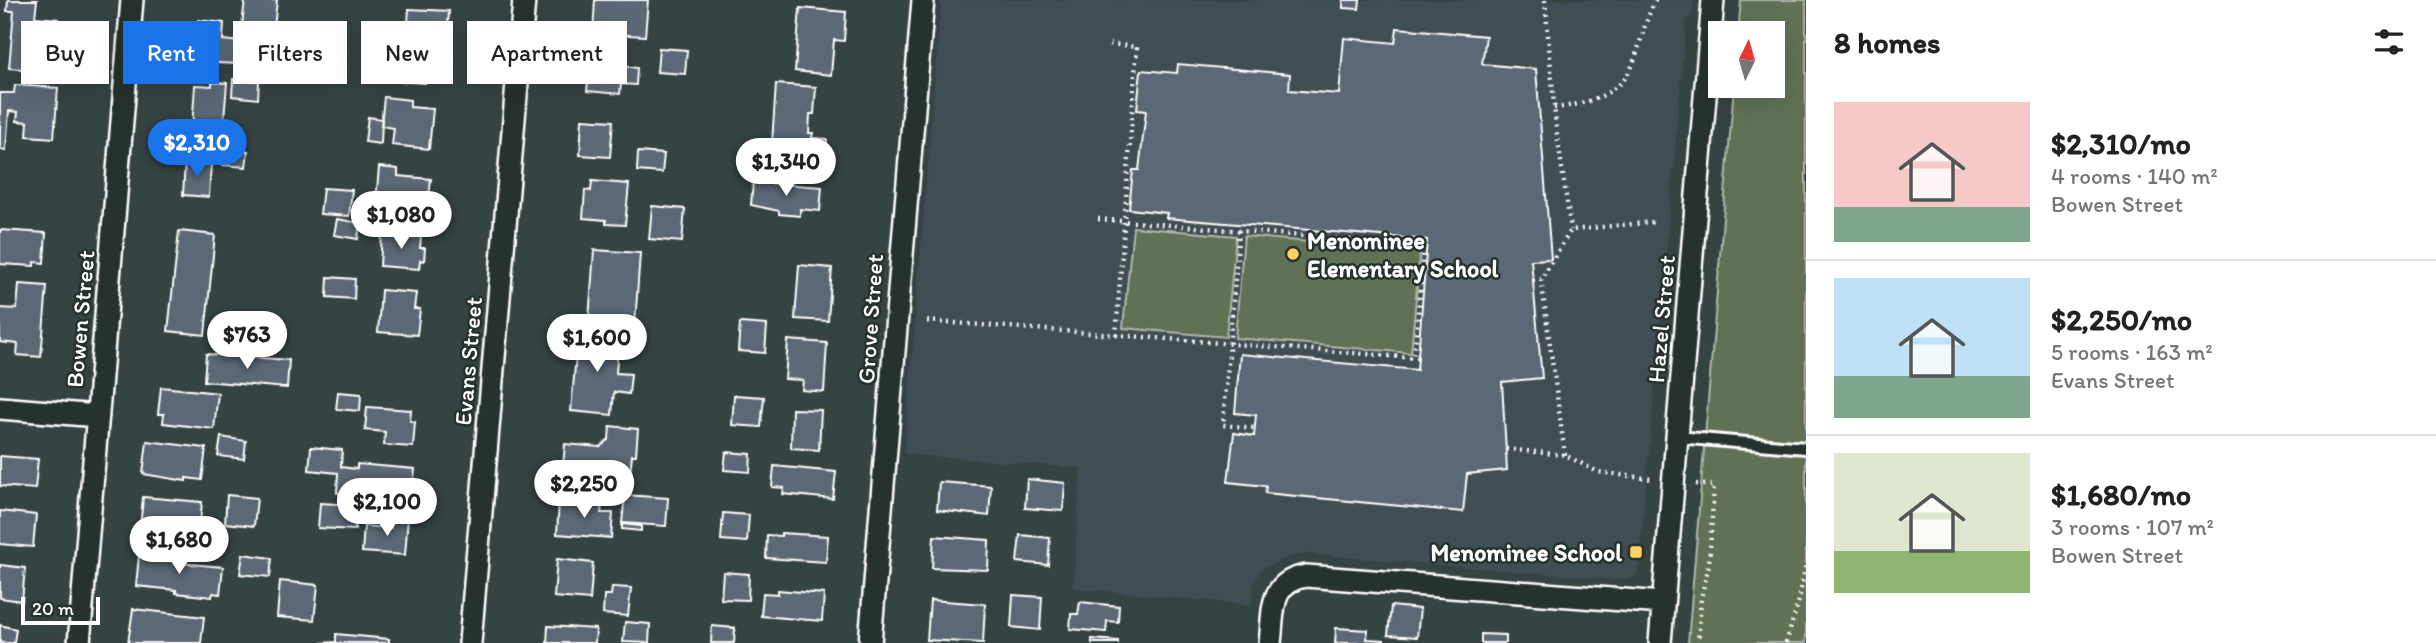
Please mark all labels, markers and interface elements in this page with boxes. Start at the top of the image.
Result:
chip: Buy [21,21,109,84]
chip: Rent [123,21,219,84]
chip: Filters [233,21,347,84]
chip: New [361,21,453,84]
chip: Apartment [467,21,627,84]
north arrow [1708,21,1785,98]
map controls [1708,21,1785,98]
icon: filters [2370,23,2408,61]
text: 8 homes [1834,24,1941,61]
pin: $2,310 [140,120,254,179]
text: $2,310/mo [2051,125,2191,162]
text: $2,310 [164,128,230,156]
icon: home [1890,130,1974,214]
pin: $1,340 [729,138,843,198]
text: $1,340 [752,147,820,175]
text: 4 rooms · 140 m² [2051,162,2218,190]
text: Bowen Street [2051,190,2183,218]
pin: $1,080 [344,191,458,251]
text: $1,080 [367,200,435,228]
place label: Menominee Elementary School [1307,226,1499,284]
marker: Menominee Elementary School [1285,246,1301,262]
street label: Bowen Street [60,249,100,389]
street label: Grove Street [851,253,889,385]
street label: Hazel Street [1641,254,1681,384]
street label: Evans Street [448,296,488,426]
text: $2,250/mo [2051,301,2192,338]
icon: home [1890,306,1974,390]
pin: $763 [206,312,288,371]
pin: $1,600 [540,314,654,374]
text: $763 [223,320,271,348]
text: $1,600 [563,323,631,351]
text: 5 rooms · 163 m² [2051,338,2213,366]
text: Evans Street [2051,366,2175,394]
pin: $2,250 [527,461,641,520]
text: $2,250 [550,469,618,497]
text: $1,680/mo [2051,476,2191,513]
pin: $2,100 [330,478,444,538]
icon: home [1890,481,1974,565]
text: $2,100 [353,487,421,515]
text: 3 rooms · 107 m² [2051,513,2214,541]
pin: $1,680 [122,516,236,576]
text: $1,680 [146,525,212,553]
place label: Menominee School [1430,538,1622,567]
text: Bowen Street [2051,541,2183,569]
marker: Menominee School [1628,544,1644,560]
scale bar [21,594,100,626]
text: 20 m [32,597,74,620]

